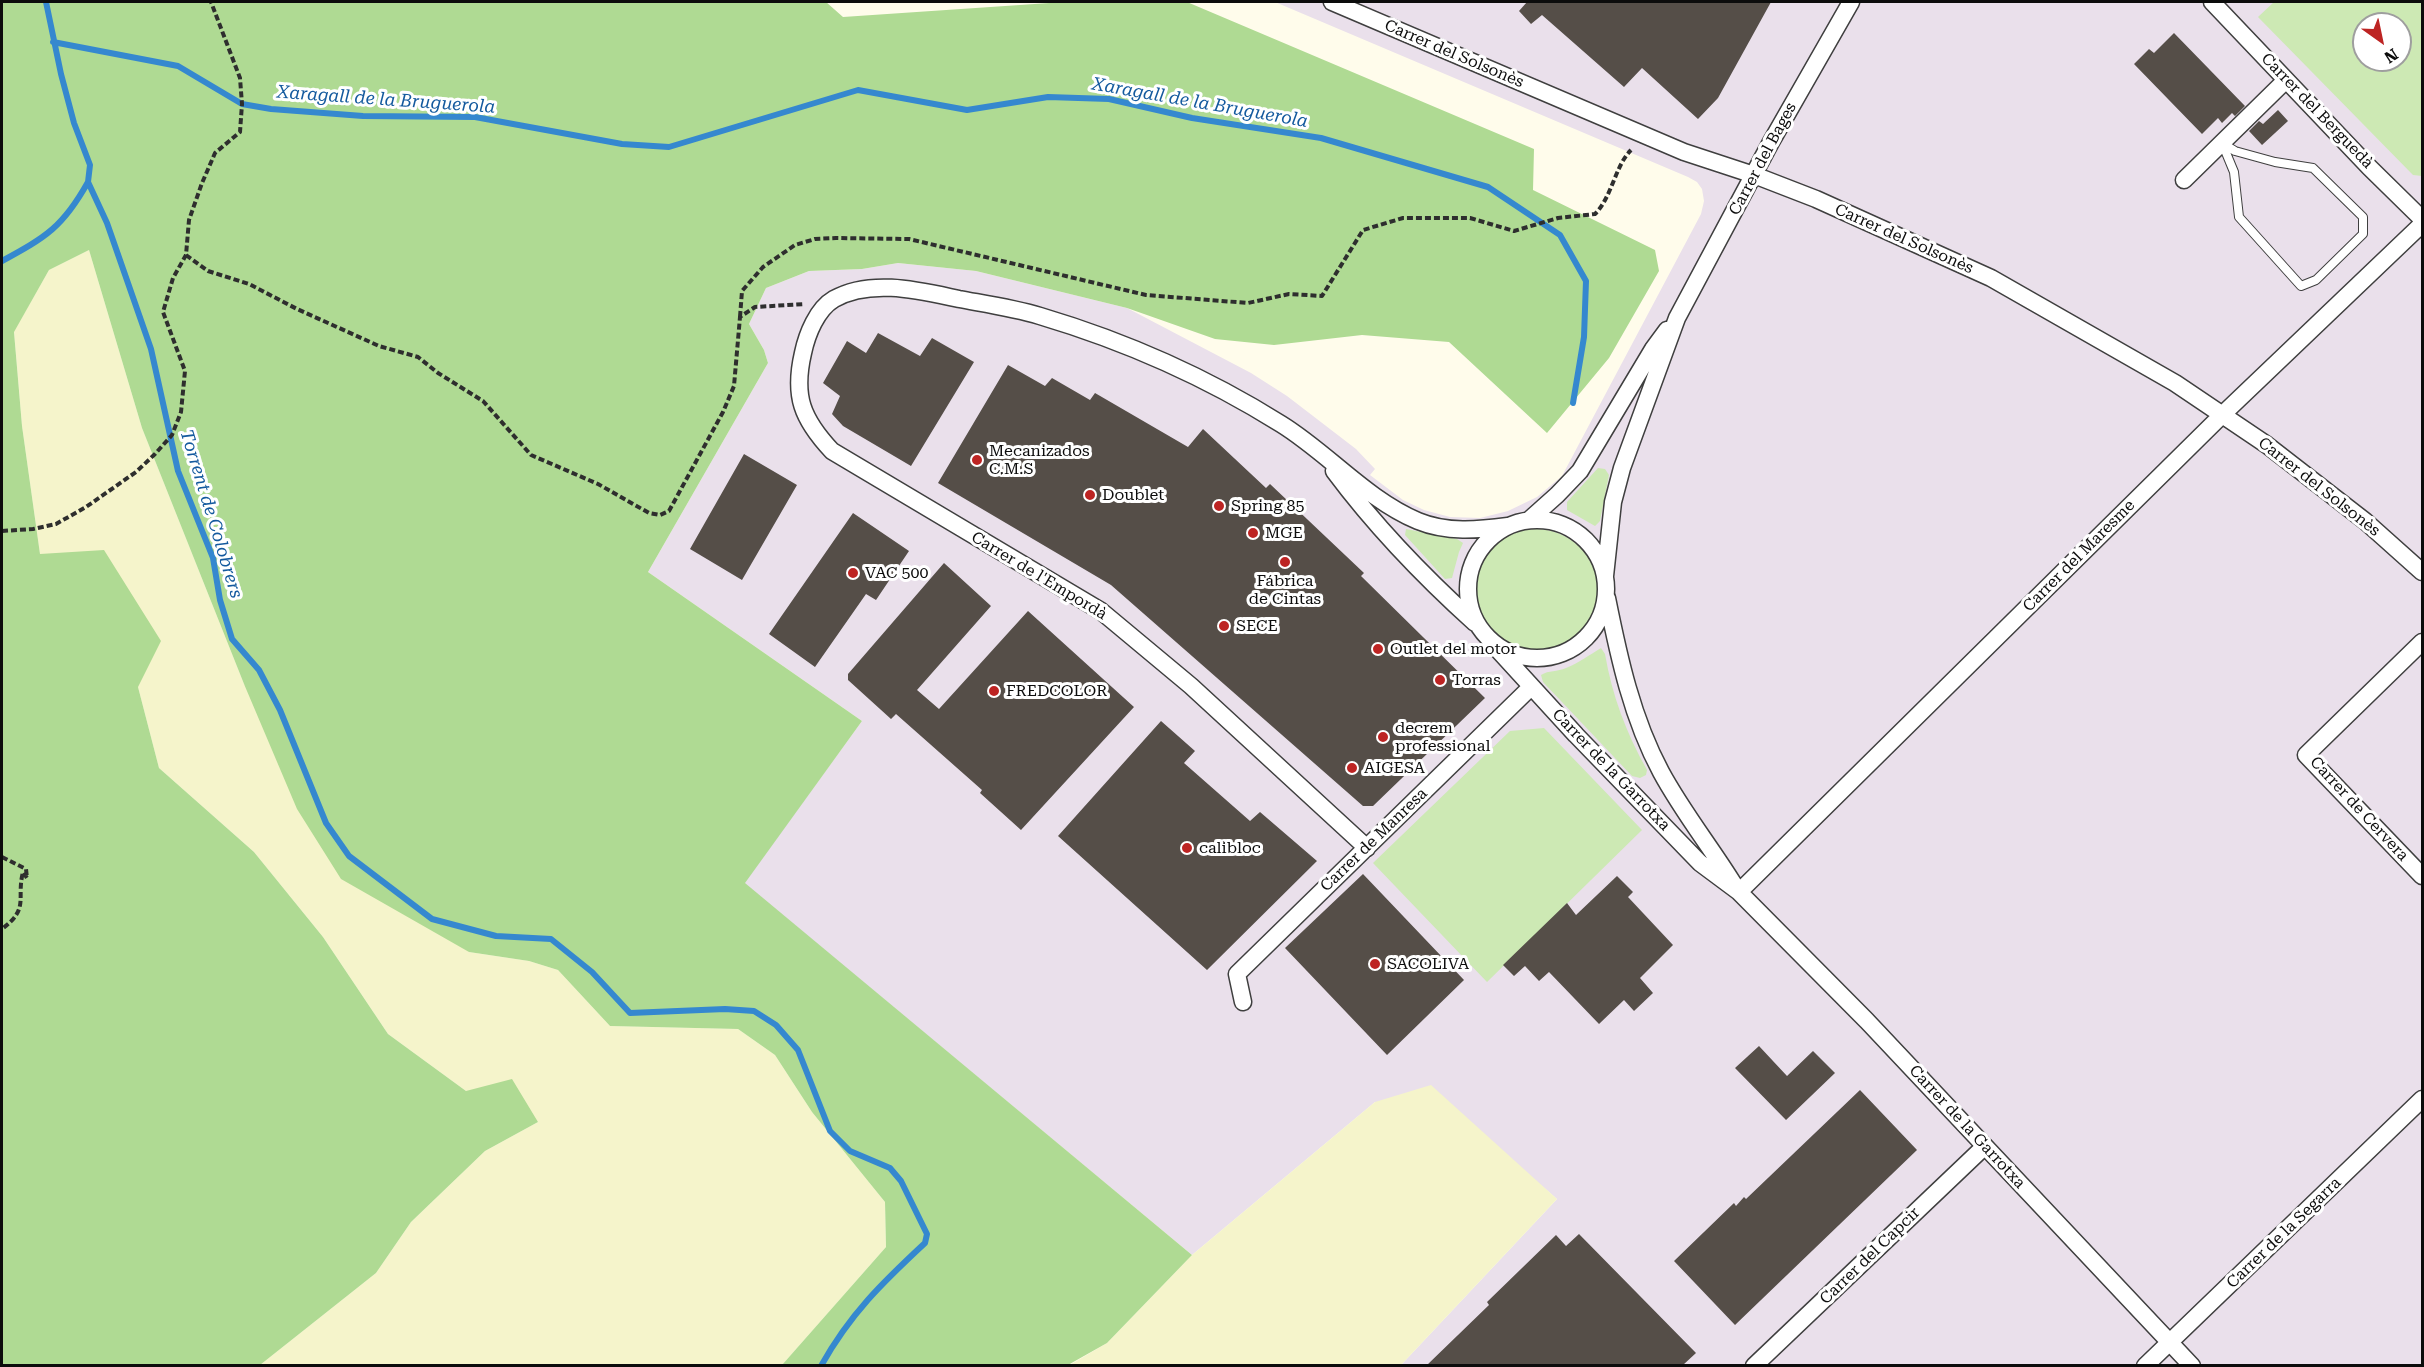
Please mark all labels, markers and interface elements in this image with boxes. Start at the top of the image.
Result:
north arrow [2352,12,2412,72]
street label: Carrer del Solsonès [1381,16,1527,92]
text: N [2381,45,2401,67]
street label: Carrer del Berguedà [2257,49,2377,173]
water label: Xaragall de la Bruguerola [1090,73,1310,133]
water label: Xaragall de la Bruguerola [276,82,496,118]
street label: Carrer del Bages [1725,99,1801,219]
street label: Carrer del Solsonès [1832,200,1976,278]
water label: Torrent de Colobrers [175,427,247,601]
street label: Carrer del Solsonès [2254,433,2384,541]
place label: Mecanizados C.M.S [989,441,1090,479]
marker: Mecanizados C.M.S [970,453,984,467]
place label: Doublet [1102,485,1164,505]
marker: Doublet [1083,488,1097,502]
place label: Spring 85 [1231,496,1304,516]
street label: Carrer del Maresme [2019,496,2139,616]
marker: Spring 85 [1212,499,1226,513]
place label: MGE [1265,523,1303,543]
marker: MGE [1246,526,1260,540]
street label: Carrer de l'Empordà [968,528,1110,624]
marker: Fábrica de Cintas [1278,555,1292,569]
place label: VAC 500 [865,563,928,583]
marker: VAC 500 [846,566,860,580]
place label: Fábrica de Cintas [1249,571,1321,609]
place label: SECE [1236,616,1278,636]
marker: SECE [1217,619,1231,633]
place label: Outlet del motor [1390,639,1517,659]
marker: Outlet del motor [1371,642,1385,656]
place label: Torras [1452,670,1501,690]
marker: Torras [1433,673,1447,687]
place label: FREDCOLOR [1006,681,1107,701]
marker: FREDCOLOR [987,684,1001,698]
street label: Carrer de la Garrotxa [1548,705,1674,835]
place label: decrem professional [1395,718,1490,756]
marker: decrem professional [1376,730,1390,744]
street label: Carrer de Cervera [2306,753,2412,865]
place label: AIGESA [1364,758,1425,778]
marker: AIGESA [1345,761,1359,775]
street label: Carrer de Manresa [1317,784,1431,896]
place label: calibloc [1199,838,1261,858]
marker: calibloc [1180,841,1194,855]
place label: SACOLIVA [1387,954,1469,974]
marker: SACOLIVA [1368,957,1382,971]
street label: Carrer de la Garrotxa [1905,1061,2029,1193]
street label: Carrer de la Segarra [2223,1174,2345,1292]
street label: Carrer del Capcir [1816,1203,1924,1309]

